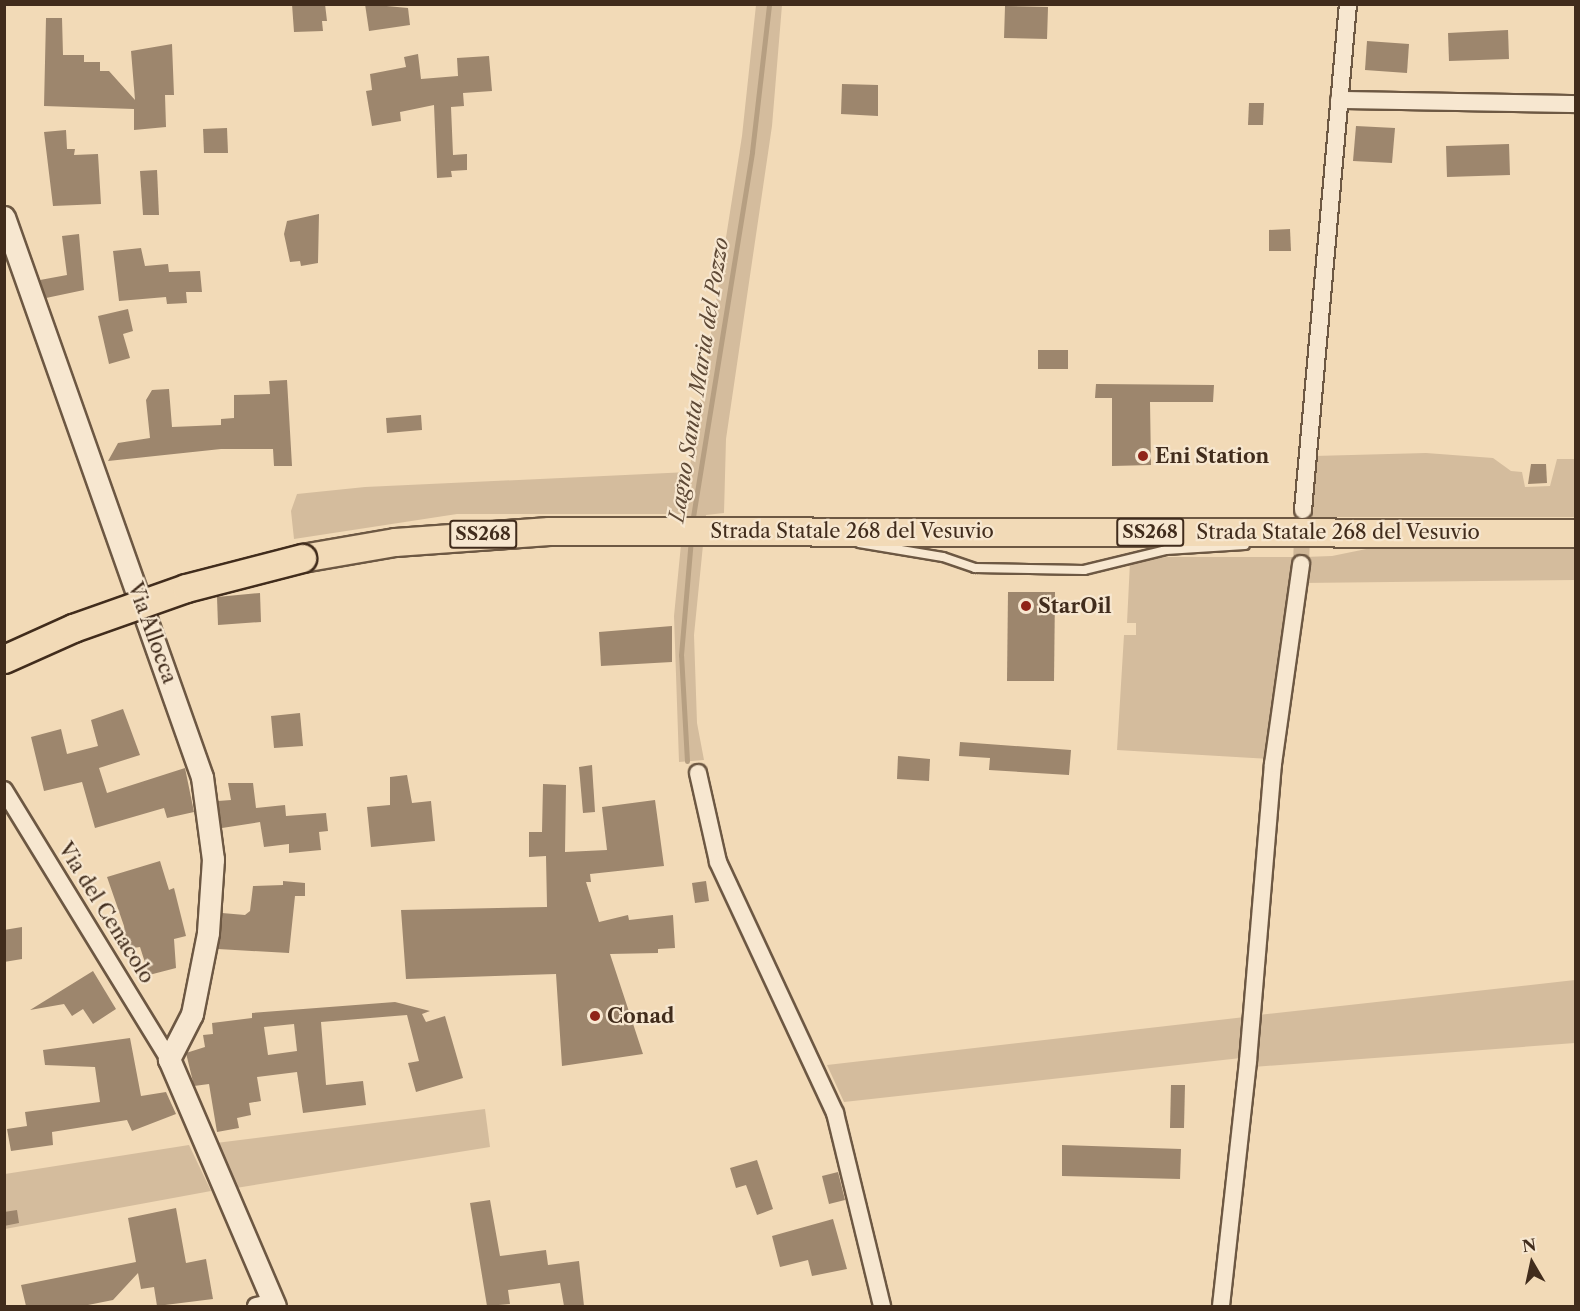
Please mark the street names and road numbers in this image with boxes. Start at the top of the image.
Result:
road number: SS268 [1116,517,1184,547]
road number: SS268 [448,519,518,549]
street label: Strada Statale 268 del Vesuvio [710,519,994,543]
street label: Strada Statale 268 del Vesuvio [1196,520,1480,544]
street label: Via Allocca [122,579,182,687]
street label: Via del Cenacolo [53,838,159,988]

